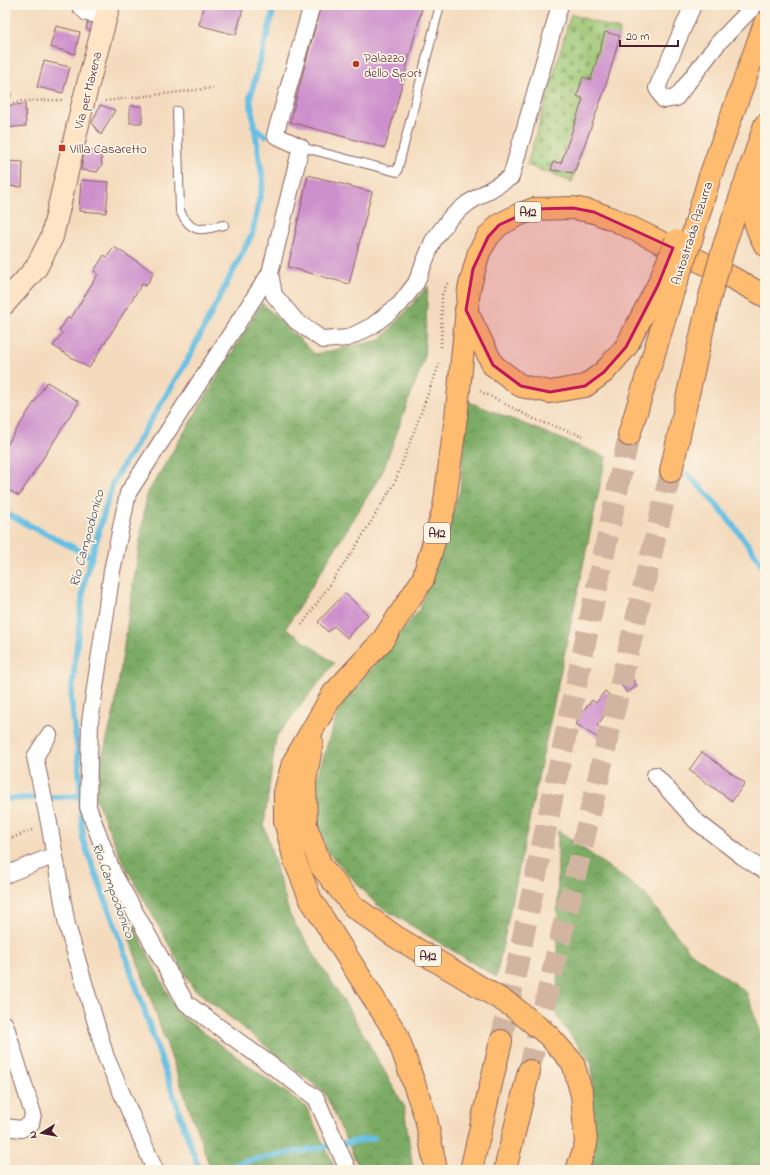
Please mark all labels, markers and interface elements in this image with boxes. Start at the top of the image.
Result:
scale bar [620,22,678,48]
text: 20 m [626,28,649,46]
street label: Via per Maxena [69,49,107,132]
place label: Palazzo dello Sport [364,49,423,83]
marker: Palazzo dello Sport [351,59,361,69]
place label: Villa Casaretto [69,140,147,159]
marker: Villa Casaretto [57,143,67,153]
street label: Autostrada Azzurra [667,179,718,288]
road number: A12 [515,202,541,222]
water label: Rio Campodonico [64,487,111,589]
road number: A12 [424,523,450,543]
water label: Rio Campodonico [86,840,140,942]
road number: A12 [415,946,441,966]
north arrow [22,1113,62,1153]
text: N [25,1130,42,1140]

